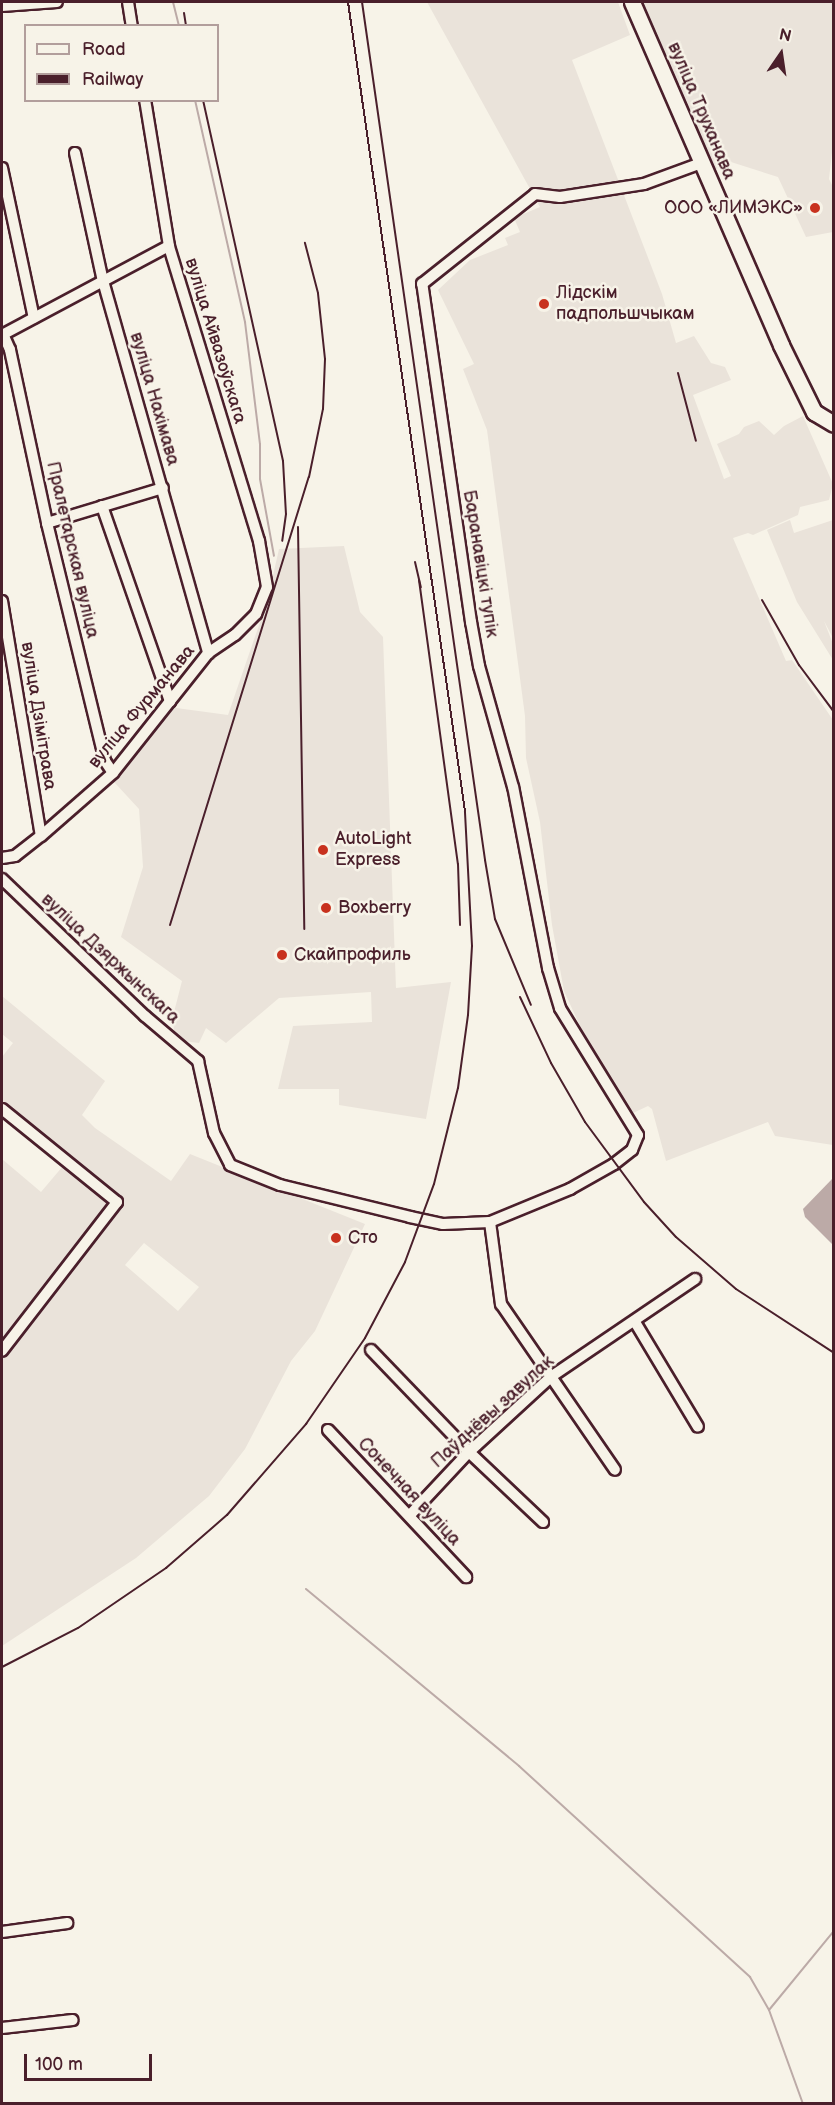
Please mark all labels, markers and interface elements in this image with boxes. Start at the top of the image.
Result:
legend [24,24,219,102]
north arrow [751,24,811,84]
text: N [777,25,793,47]
text: Road [82,39,126,60]
street label: вуліца Труханава [662,39,740,183]
text: Railway [82,69,144,90]
place label: ООО «ЛИМЭКС» [664,197,803,219]
marker: ООО «ЛИМЭКС» [808,201,822,215]
street label: вуліца Айвазоўскага [180,256,250,426]
place label: Лідскім падпольшчыкам [556,283,695,326]
marker: Лідскім падпольшчыкам [537,297,551,311]
street label: вуліца Нахімава [125,330,183,468]
street label: Пралетарская вуліца [41,460,103,640]
street label: Баранавіцкі тупік [458,489,502,639]
street label: вуліца Дзімітрава [16,640,60,792]
street label: вуліца Фурманава [84,641,200,773]
place label: AutoLight Express [335,829,411,872]
marker: AutoLight Express [316,843,330,857]
street label: вуліца Дзяржынскага [36,889,184,1029]
place label: Boxberry [338,897,411,919]
marker: Boxberry [319,901,333,915]
place label: Скайпрофиль [294,944,411,966]
marker: Скайпрофиль [275,948,289,962]
place label: Сто [348,1227,378,1249]
marker: Сто [329,1231,343,1245]
street label: Паўднёвы завулак [427,1351,559,1473]
street label: Сонечная вуліца [353,1433,465,1551]
scale bar [27,2042,154,2080]
text: 100 m [35,2054,83,2075]

